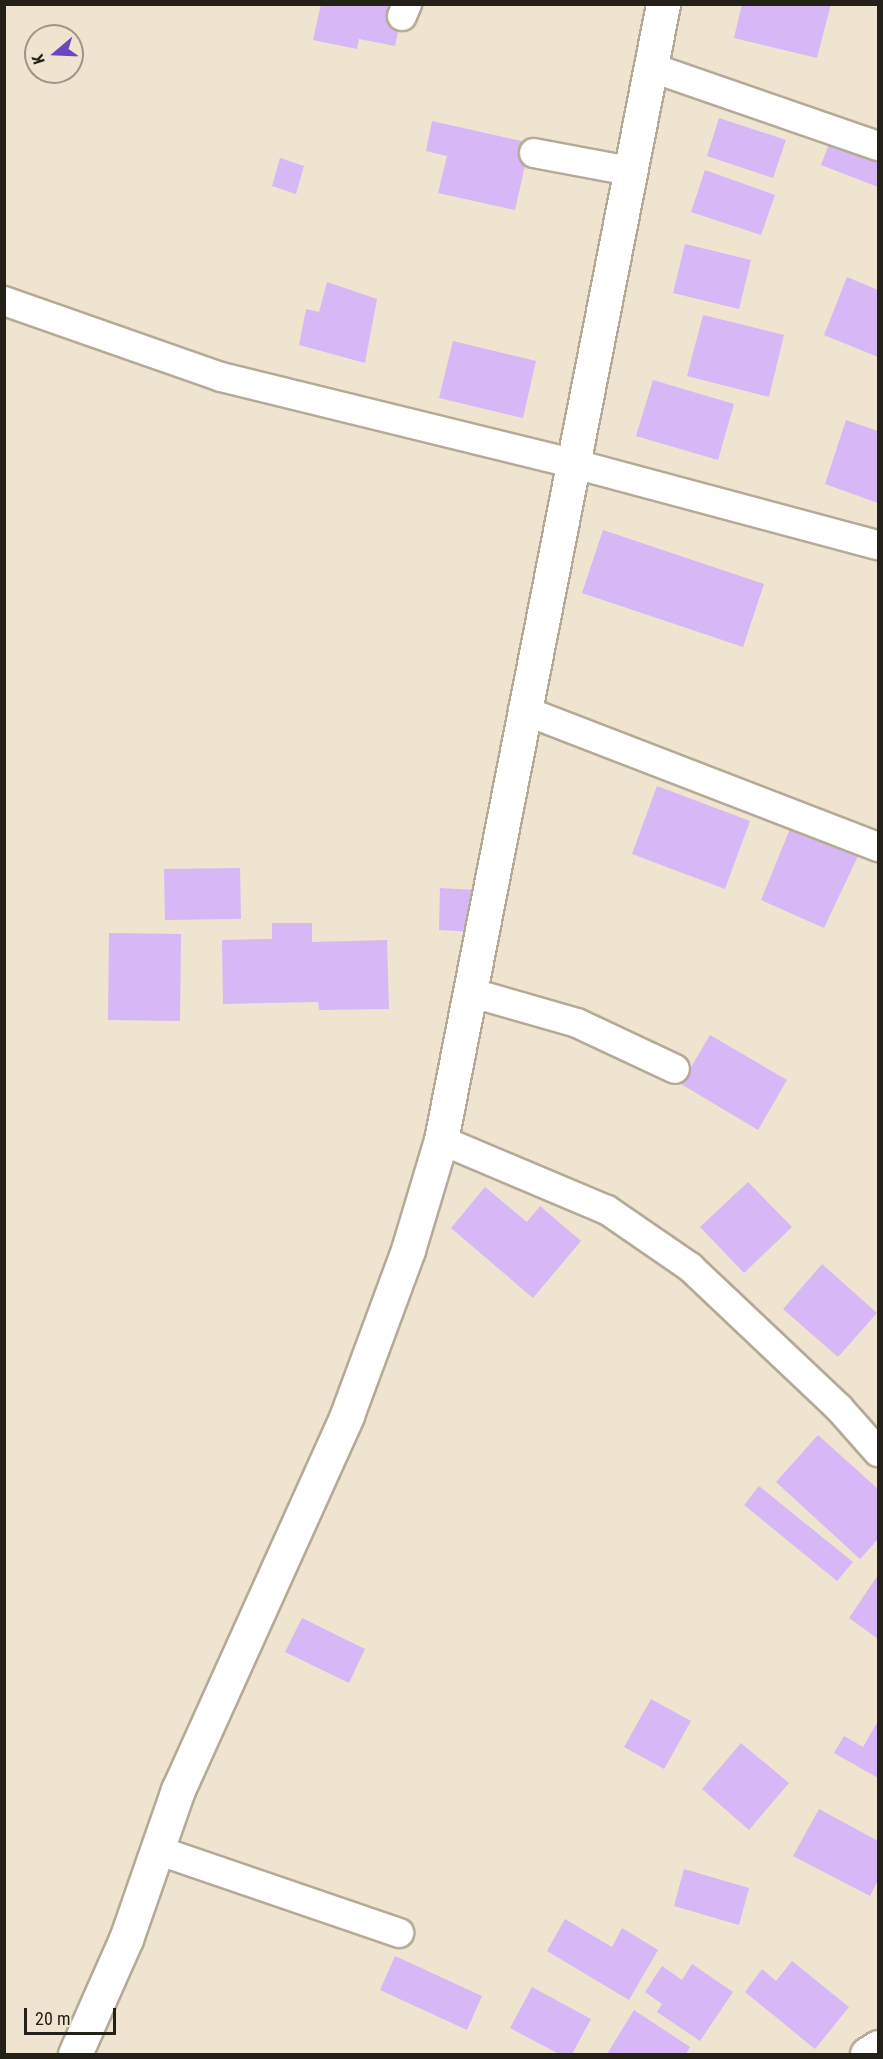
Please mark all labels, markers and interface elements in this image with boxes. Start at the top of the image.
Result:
north arrow [24,24,84,84]
text: K [28,52,49,67]
scale bar [27,1996,118,2034]
text: 20 m [35,2008,70,2029]

